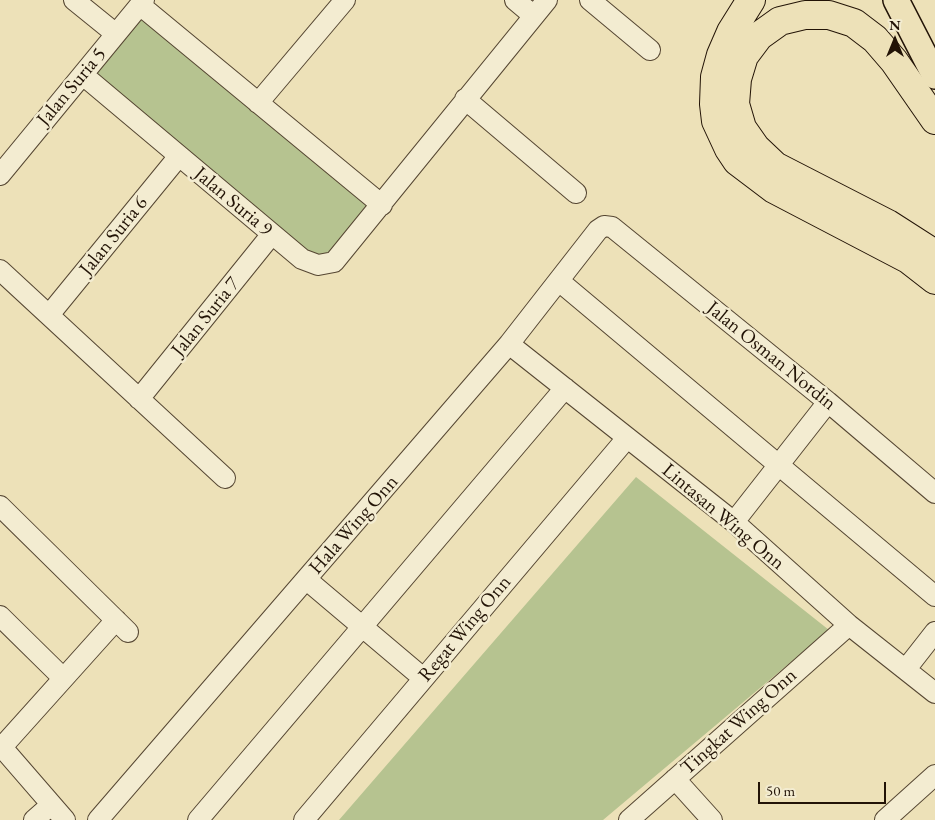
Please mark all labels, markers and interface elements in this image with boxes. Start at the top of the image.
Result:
north arrow [870,15,920,65]
text: N [889,16,901,34]
street label: Jalan Suria 5 [32,43,112,131]
street label: Jalan Suria 9 [189,162,277,242]
street label: Jalan Suria 6 [75,191,153,281]
street label: Jalan Suria 7 [167,272,245,362]
street label: Jalan Osman Nordin [701,296,841,416]
street label: Lintasan Wing Onn [657,459,789,575]
street label: Hala Wing Onn [304,471,404,579]
street label: Regat Wing Onn [414,571,516,687]
street label: Tingkat Wing Onn [676,664,802,780]
scale bar [760,772,888,804]
text: 50 m [766,781,795,800]

